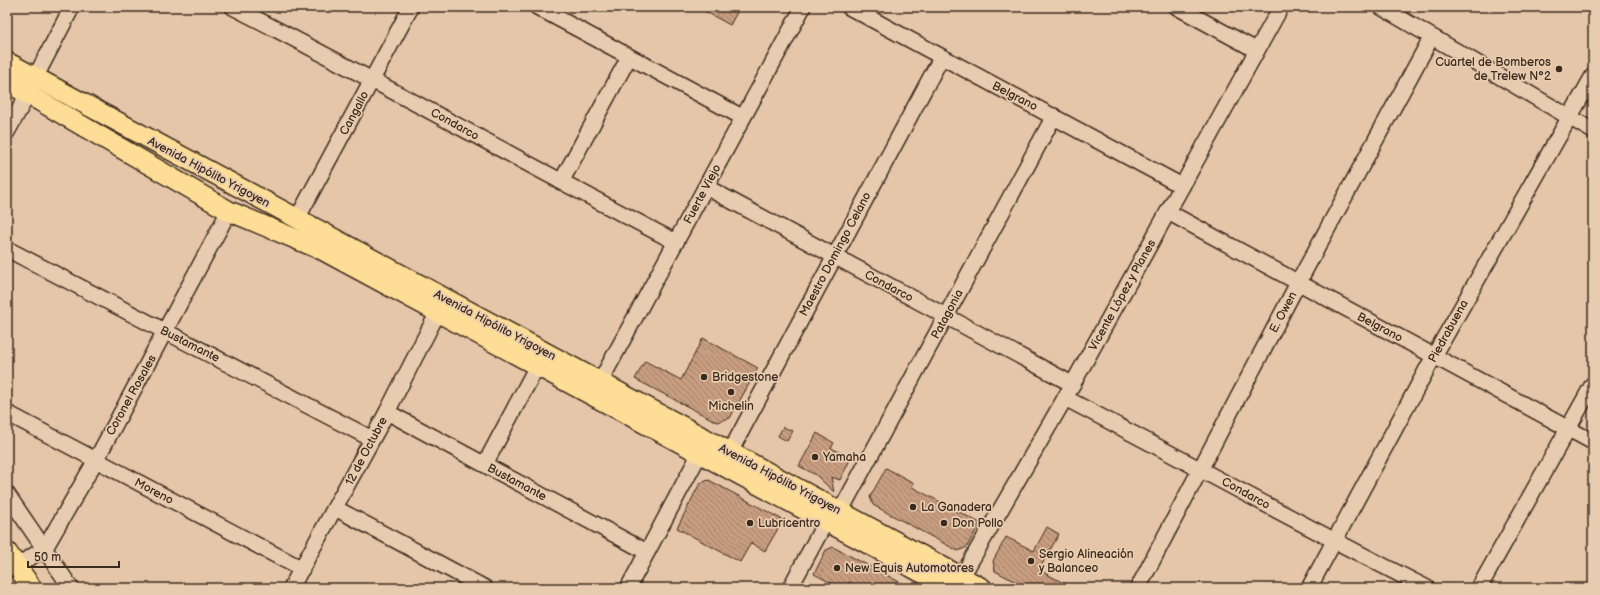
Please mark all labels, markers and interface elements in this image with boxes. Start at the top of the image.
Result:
place label: Cuartel de Bomberos de Trelew N°2 [1435,55,1551,84]
marker: Cuartel de Bomberos de Trelew N°2 [1554,64,1564,74]
street label: Belgrano [989,79,1040,114]
street label: Cangallo [337,88,372,138]
street label: Condarco [428,105,482,144]
street label: Avenida Hipólito Yrigoyen [145,134,273,211]
street label: Fuerte Viejo [680,162,725,227]
street label: Maestro Domingo Celano [796,189,875,319]
street label: Vicente López y Planes [1086,237,1159,353]
street label: Condarco [862,267,916,306]
street label: Avenida Hipólito Yrigoyen [431,287,559,364]
street label: Patagonia [928,287,967,342]
street label: E. Owen [1266,289,1301,335]
street label: Piedrabuena [1425,297,1472,365]
street label: Belgrano [1354,309,1405,346]
street label: Bustamante [157,323,222,366]
street label: Coronel Rosales [103,352,160,438]
place label: Bridgestone [712,370,778,385]
marker: Bridgestone [699,372,709,382]
marker: Michelin [726,387,736,397]
place label: Michelin [708,399,754,414]
street label: 12 de Octubre [342,414,391,488]
street label: Avenida Hipólito Yrigoyen [716,441,844,518]
place label: Yamaha [822,450,866,465]
marker: Yamaha [810,452,820,462]
street label: Bustamante [485,461,549,504]
street label: Condarco [1219,474,1273,513]
street label: Moreno [132,475,176,508]
place label: La Ganadera [921,500,992,515]
marker: La Ganadera [908,502,918,512]
place label: Lubricentro [758,516,821,531]
place label: Don Pollo [952,516,1004,531]
marker: Lubricentro [745,518,755,528]
marker: Don Pollo [939,518,949,528]
scale bar [28,543,119,569]
place label: Sergio Alineación y Balanceo [1038,547,1134,576]
text: 50 m [34,550,61,565]
marker: Sergio Alineación y Balanceo [1026,556,1036,566]
place label: New Equis Automotores [845,561,974,576]
marker: New Equis Automotores [832,563,842,573]

